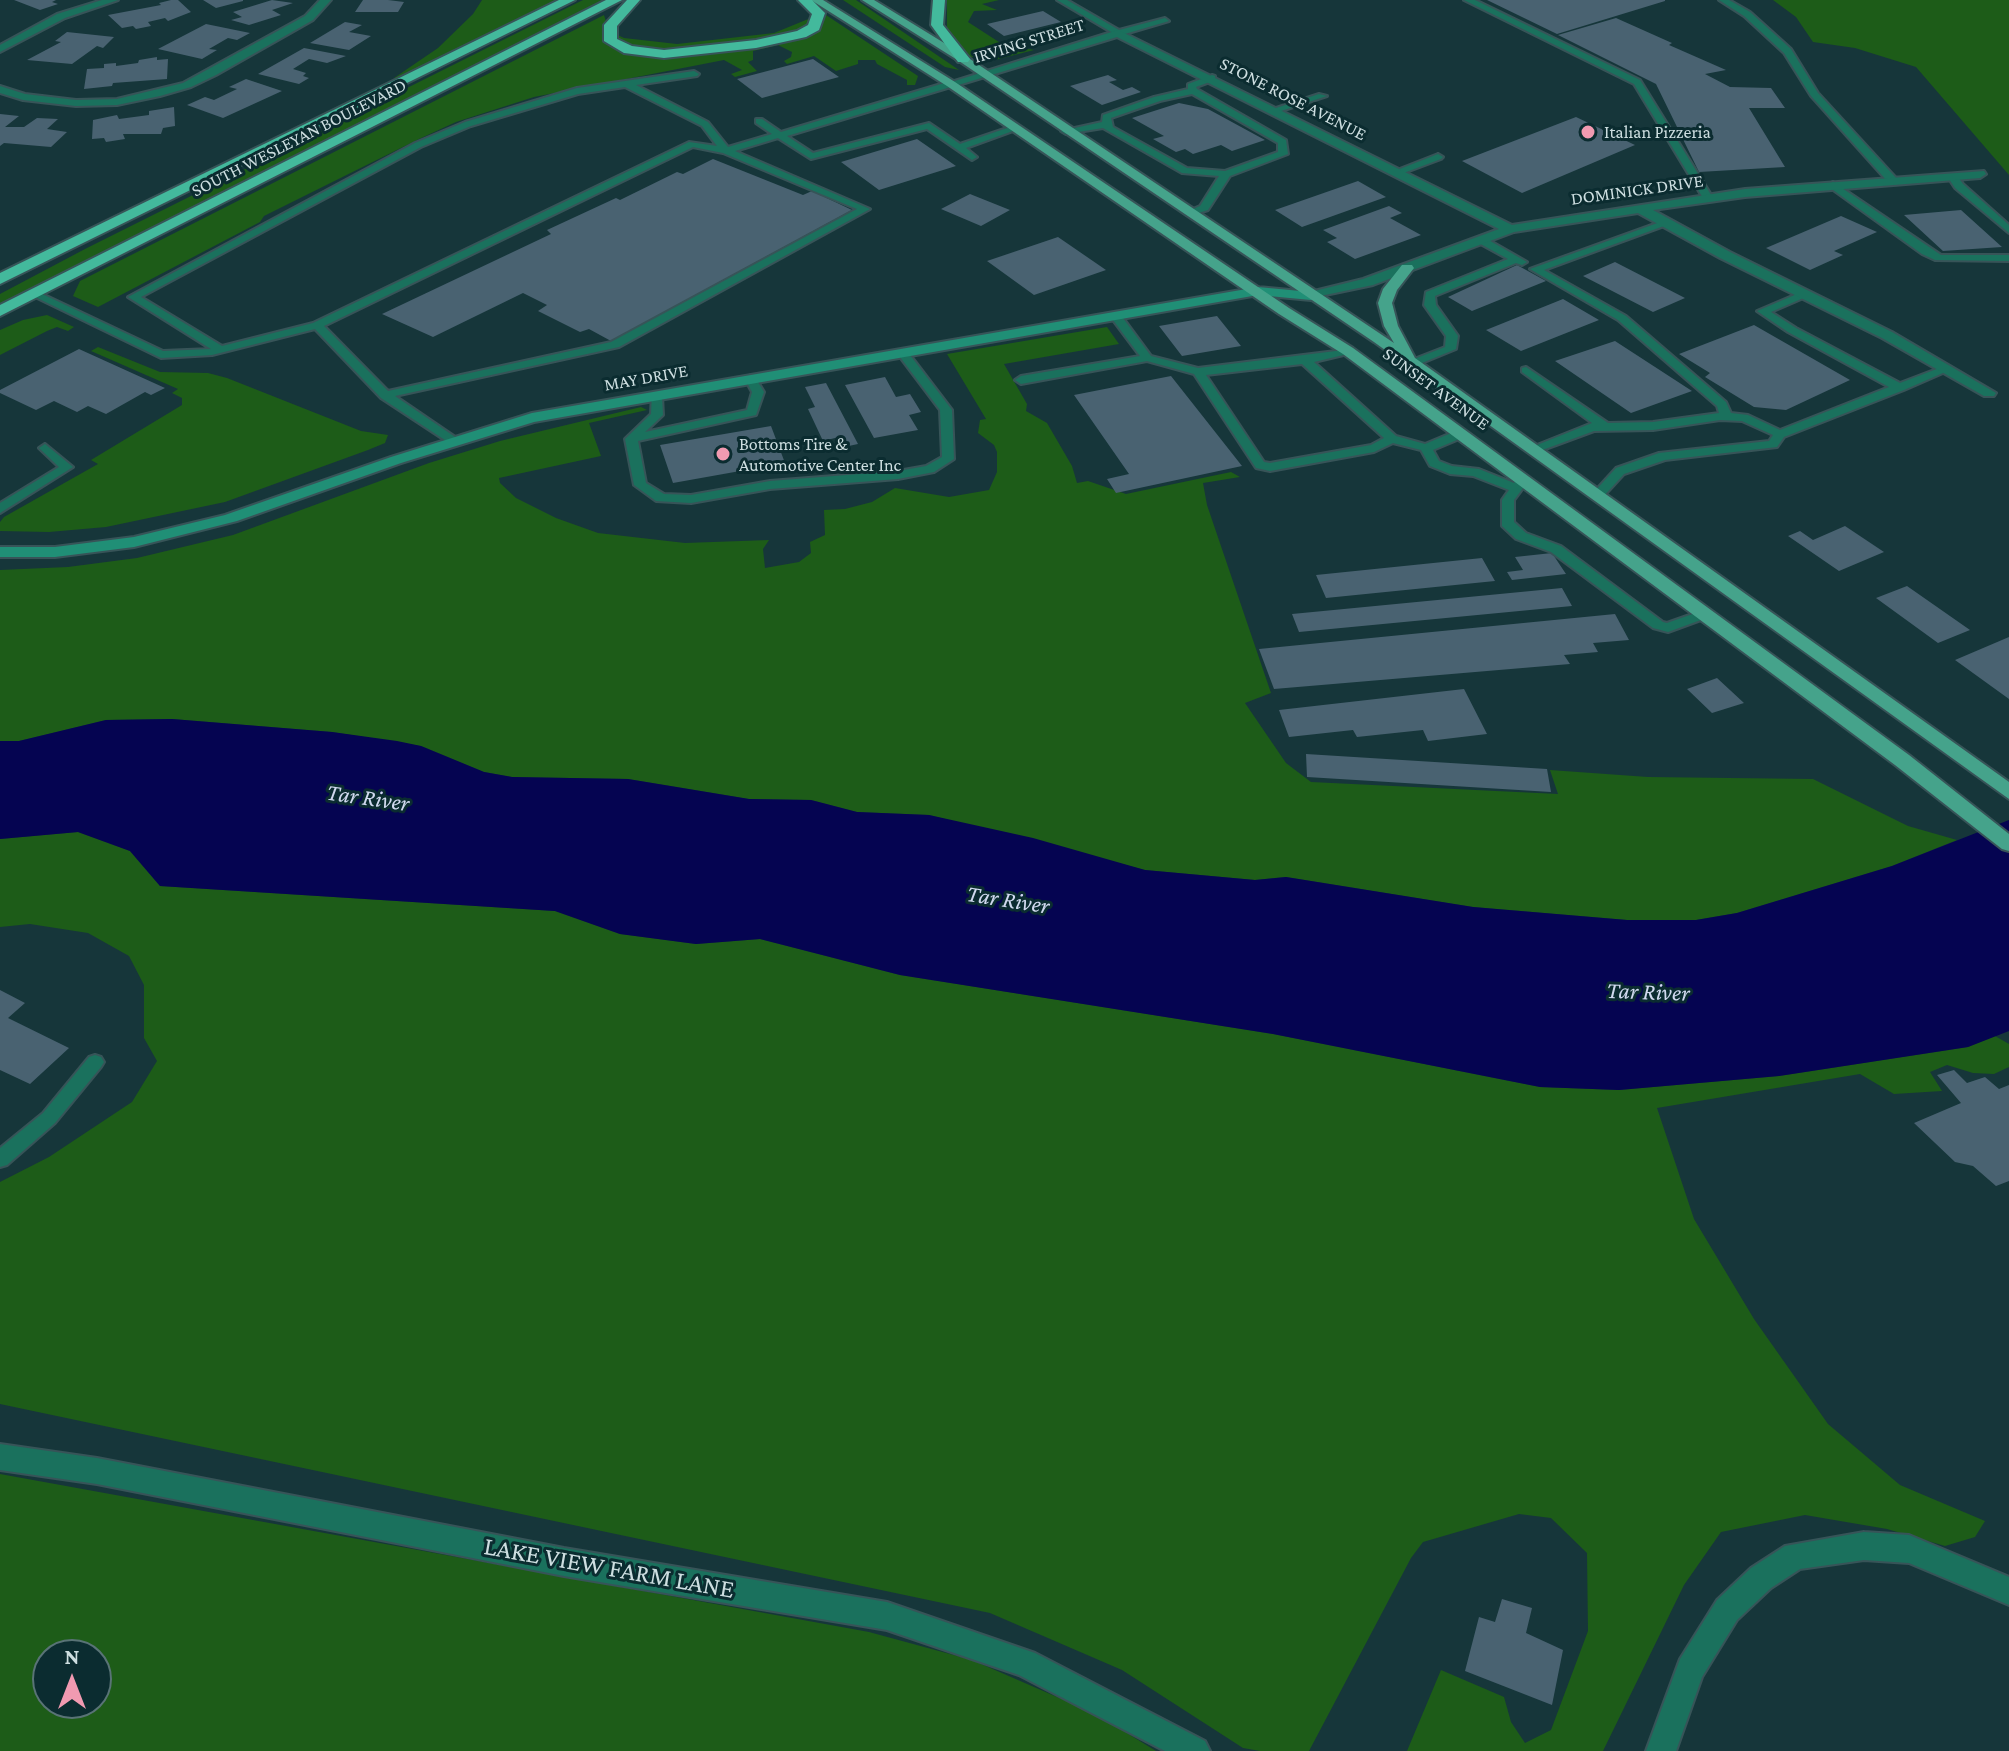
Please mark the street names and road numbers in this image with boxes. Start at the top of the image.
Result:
street label: IRVING STREET [971,14,1087,68]
street label: STONE ROSE AVENUE [1216,53,1370,145]
street label: SOUTH WESLEYAN BOULEVARD [188,74,410,202]
street label: DOMINICK DRIVE [1569,170,1705,210]
street label: SUNSET AVENUE [1378,343,1494,435]
street label: MAY DRIVE [602,360,690,396]
street label: LAKE VIEW FARM LANE [481,1531,737,1605]

